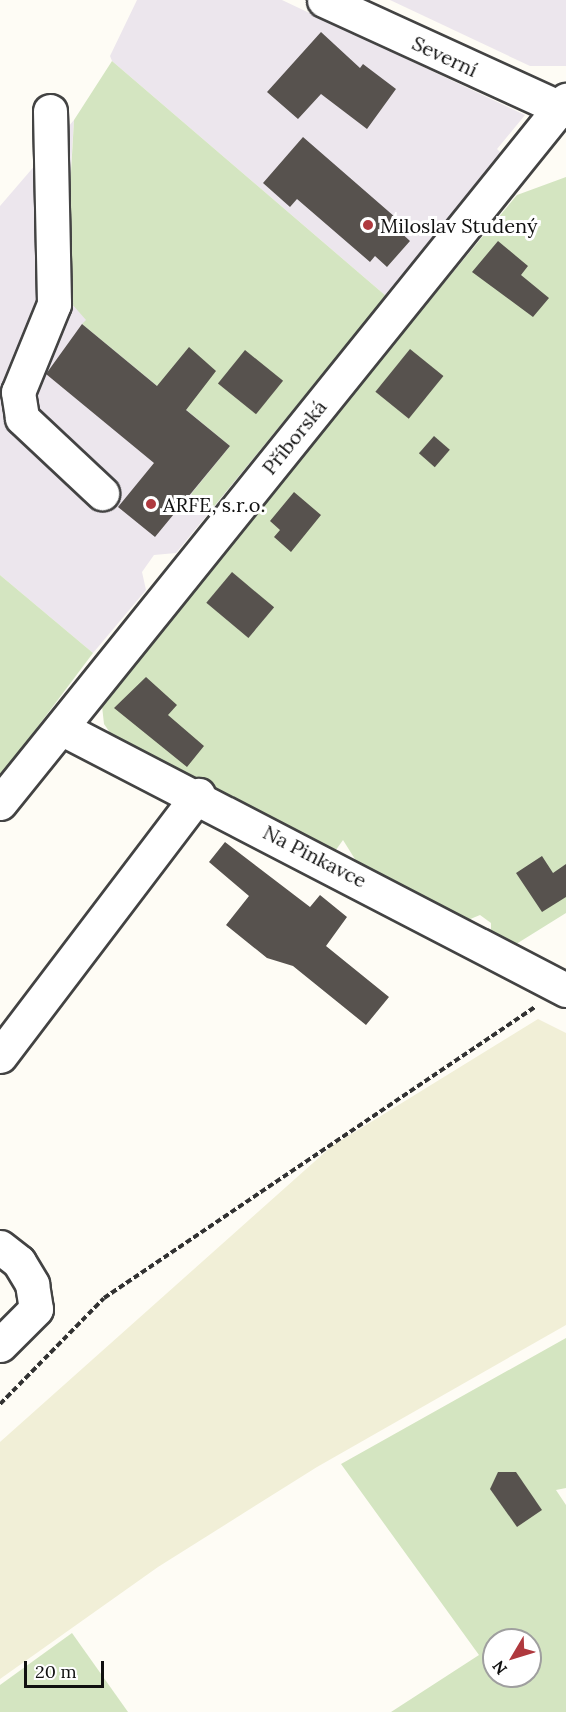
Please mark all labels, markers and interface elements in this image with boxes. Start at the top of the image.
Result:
street label: Severní [409,30,481,82]
place label: Miloslav Studený [380,213,538,237]
marker: Miloslav Studený [361,218,375,232]
street label: Příborská [257,395,331,479]
place label: ARFE, s.r.o. [163,492,265,516]
marker: ARFE, s.r.o. [144,497,158,511]
street label: Na Pinkavce [259,820,371,892]
north arrow [482,1628,542,1688]
scale bar [27,1649,106,1687]
text: N [488,1657,511,1679]
text: 20 m [35,1660,77,1683]

